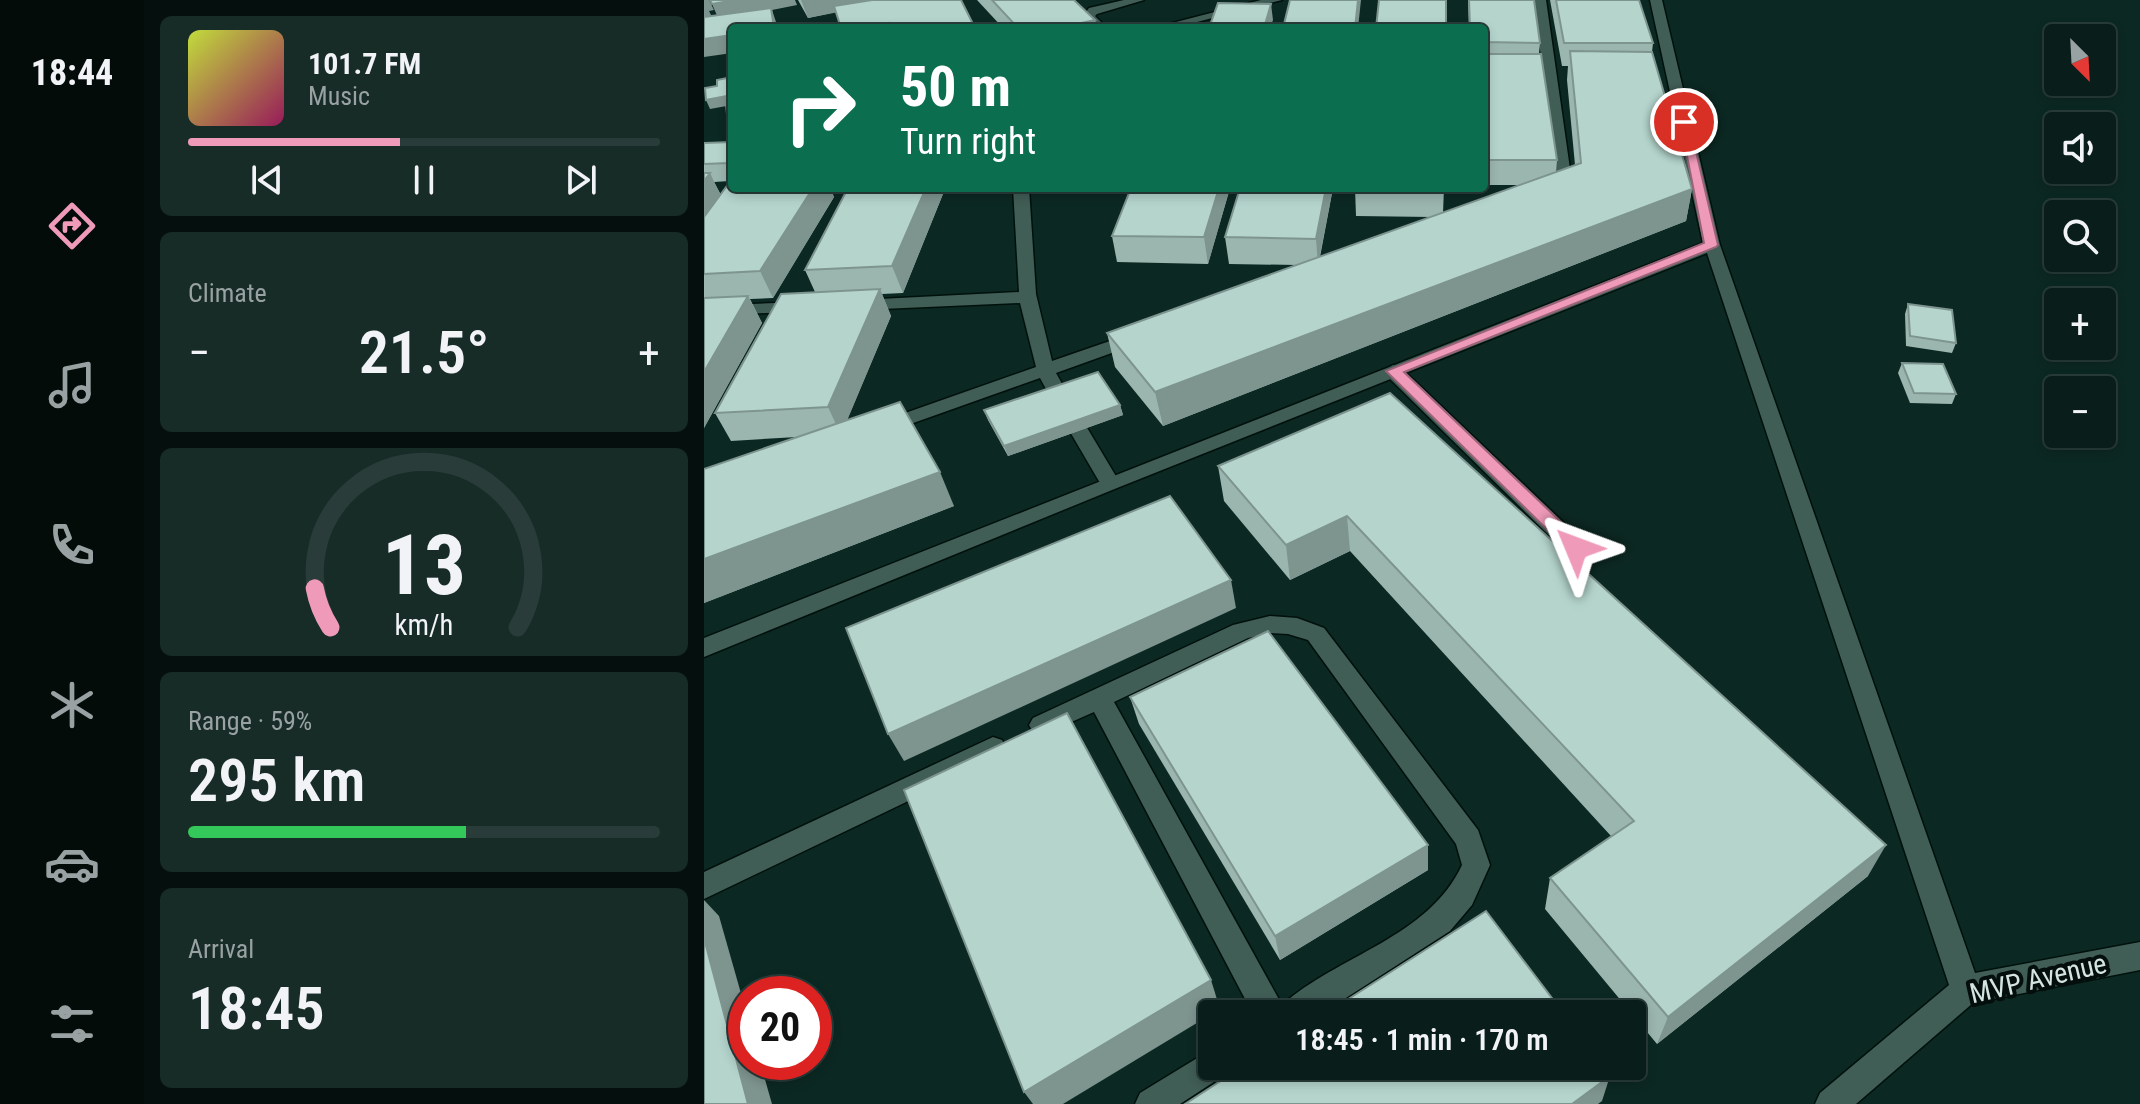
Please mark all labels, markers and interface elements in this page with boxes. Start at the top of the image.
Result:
north arrow [2044,24,2116,96]
map controls [2044,24,2116,448]
text: 101.7 FM [308,46,421,81]
text: 18:44 [31,52,113,94]
text: 50 m [900,54,1011,120]
icon: right [768,56,872,160]
text: Music [308,81,370,111]
pin [1650,88,1718,156]
icon: arrive [1662,100,1706,144]
button: sound [2044,112,2116,184]
text: Turn right [900,121,1036,163]
icon: previous [245,158,289,202]
icon: pause [402,158,446,202]
icon: next [559,158,603,202]
icon: directions [44,198,100,254]
button: search [2044,200,2116,272]
text: Climate [188,278,267,308]
button: + [2044,288,2116,360]
text: 21.5° [359,317,489,388]
text: − [188,327,210,379]
text: + [638,327,660,379]
icon: music [44,357,100,413]
button: − [2044,376,2116,448]
position arrow [1534,506,1618,590]
icon: phone [44,517,100,573]
text: 13 [382,517,466,614]
text: km/h [395,608,453,642]
icon: climate [44,677,100,733]
text: Range · 59% [188,706,312,736]
text: 295 km [188,745,365,816]
icon: car [44,836,100,892]
text: Arrival [188,934,254,964]
street label: MVP Avenue [1966,947,2110,1010]
text: 18:45 [188,973,325,1044]
speed limit sign: 20 [728,976,832,1080]
icon: filters [44,996,100,1052]
text: 18:45 · 1 min · 170 m [1295,1022,1549,1057]

